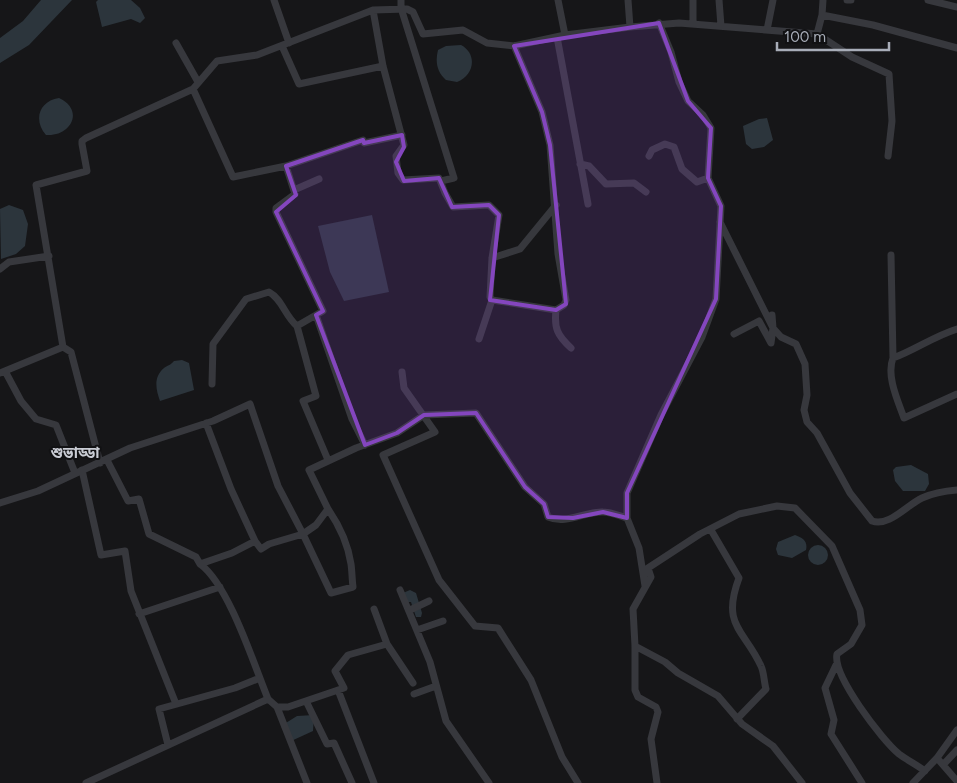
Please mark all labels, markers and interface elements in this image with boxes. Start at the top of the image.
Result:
scale bar [777,20,890,52]
text: 100 m [784,28,826,46]
district label: শুভাড্ডা [51,444,100,462]

